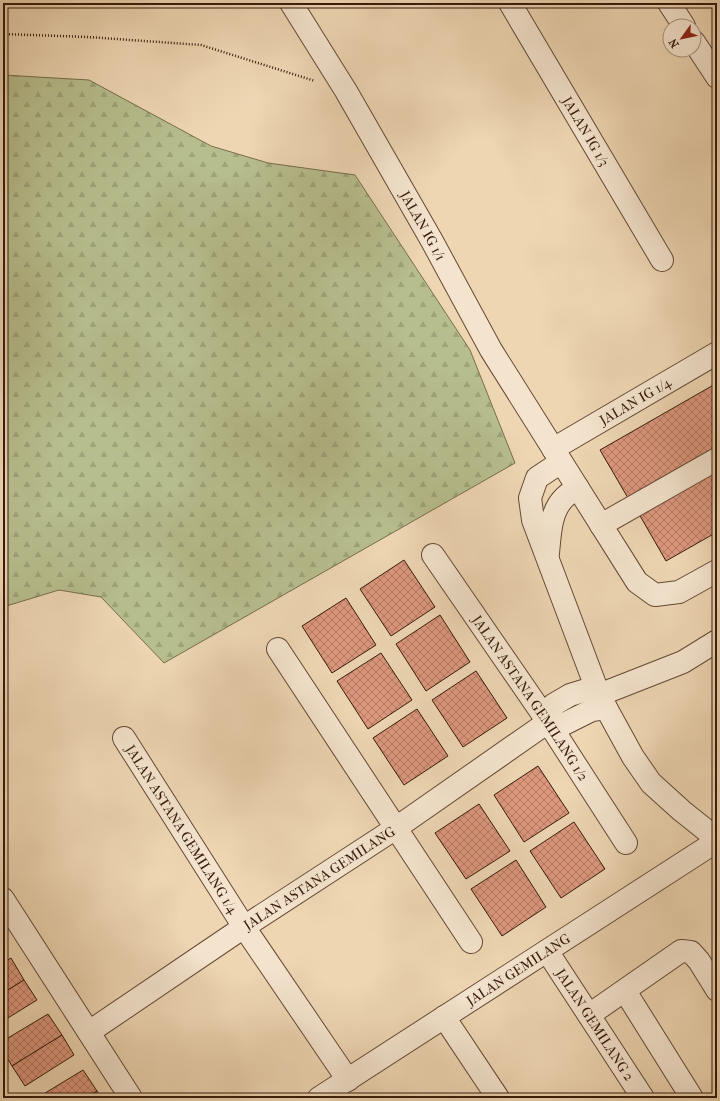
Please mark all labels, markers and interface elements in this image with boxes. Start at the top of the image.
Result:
north arrow [662,18,702,58]
text: N [666,36,682,50]
street label: JALAN IG 1/3 [558,93,613,169]
street label: JALAN IG 1/1 [396,187,449,264]
street label: JALAN IG 1/4 [595,373,675,430]
street label: JALAN ASTANA GEMILANG 1/2 [468,611,592,784]
street label: JALAN ASTANA GEMILANG 1/4 [121,741,242,918]
street label: JALAN ASTANA GEMILANG [240,823,399,935]
street label: JALAN GEMILANG [462,930,574,1010]
street label: JALAN GEMILANG 2 [551,965,638,1084]

